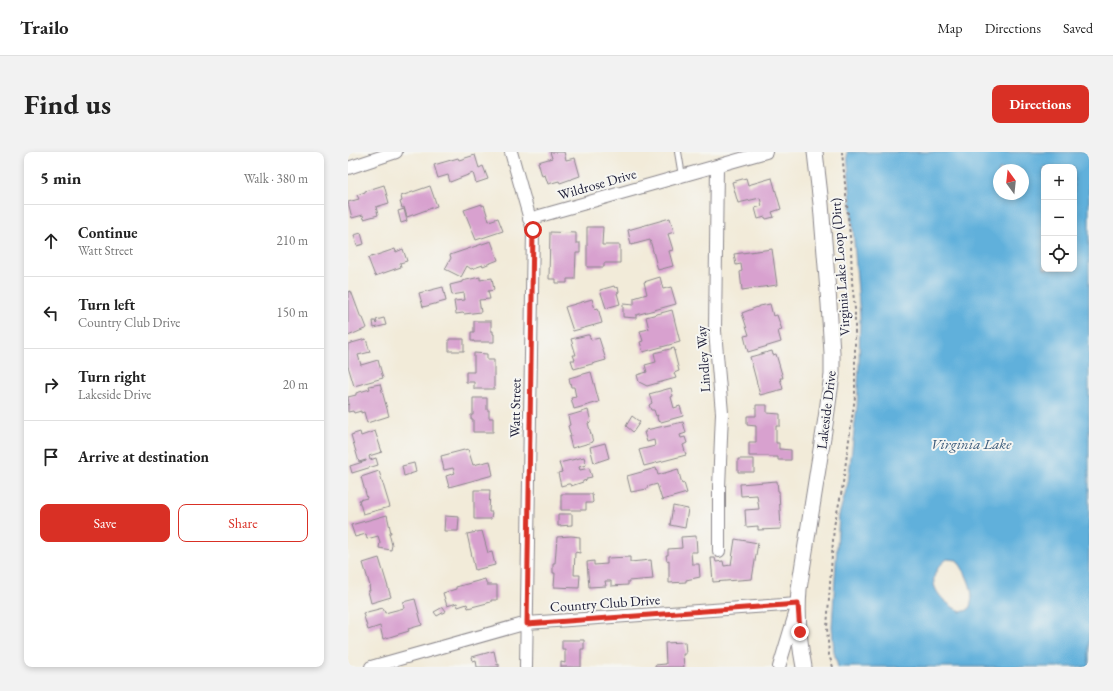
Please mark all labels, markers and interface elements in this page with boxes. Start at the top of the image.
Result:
text: Trailo [20,15,69,40]
text: Map [937,19,963,37]
text: Directions [985,19,1041,37]
text: Saved [1063,19,1093,37]
button: Directions [992,85,1089,123]
text: Find us [24,86,111,122]
street label: Wildrose Drive [556,164,639,204]
north arrow [993,164,1029,200]
map controls [1041,164,1077,272]
button: + [1041,164,1077,200]
text: 5 min [40,167,81,189]
text: Walk · 380 m [244,170,308,187]
street label: Virginia Lake Loop (Dirt) [826,197,854,337]
button: − [1041,200,1077,236]
route start [524,221,542,239]
text: Continue [78,223,138,242]
icon: ahead [40,230,62,252]
text: 210 m [277,232,308,249]
button: locate [1041,236,1077,272]
text: Watt Street [78,242,133,259]
text: Turn left [78,295,135,314]
icon: left [40,302,62,324]
text: 150 m [277,304,308,321]
text: Country Club Drive [78,314,180,331]
street label: Lindley Way [692,324,714,393]
text: Turn right [78,367,146,386]
street label: Lakeside Drive [812,369,840,450]
icon: right [40,374,62,396]
text: 20 m [283,376,308,393]
street label: Watt Street [505,378,525,438]
text: Lakeside Drive [78,386,151,403]
water label: Virginia Lake [931,434,1012,453]
icon: arrive [40,446,62,468]
text: Arrive at destination [78,447,209,466]
button: Save [40,504,170,542]
button: Share [178,504,308,542]
street label: Country Club Drive [549,590,661,616]
route end [791,623,809,641]

